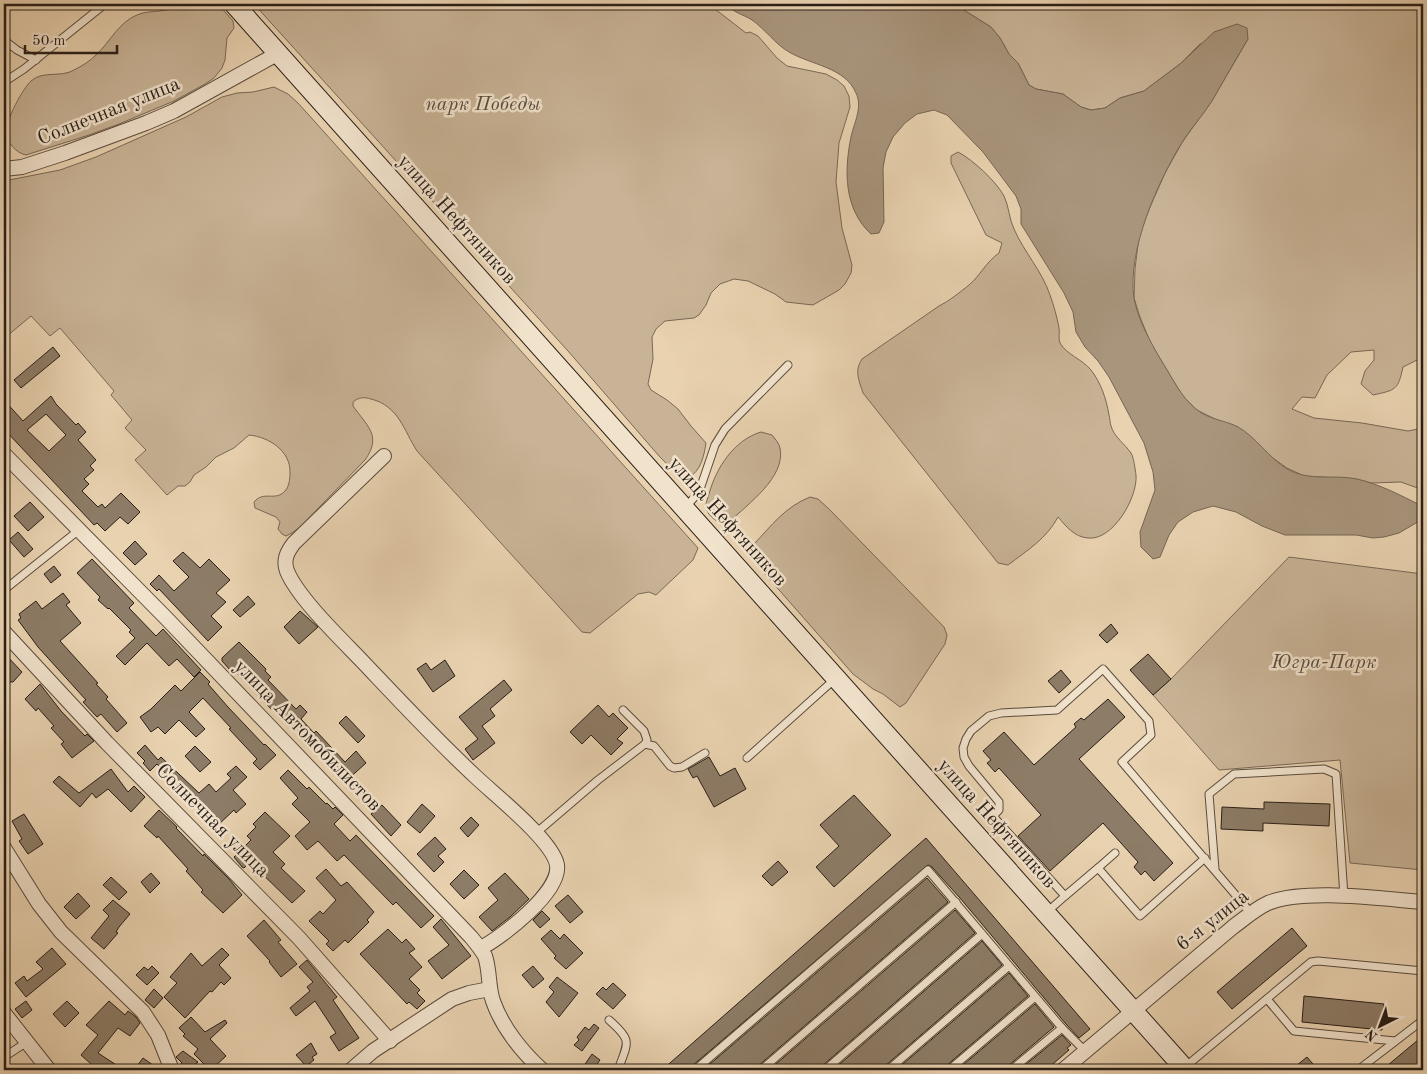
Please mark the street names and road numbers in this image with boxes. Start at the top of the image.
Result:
street label: Солнечная улица [35,74,183,150]
street label: улица Нефтяников [393,152,519,288]
street label: улица Нефтяников [664,454,790,590]
street label: улица Автомобилистов [230,657,384,815]
street label: улица Нефтяников [933,756,1059,892]
street label: Солнечная улица [151,760,273,882]
street label: 6-я улица [1173,887,1253,955]

